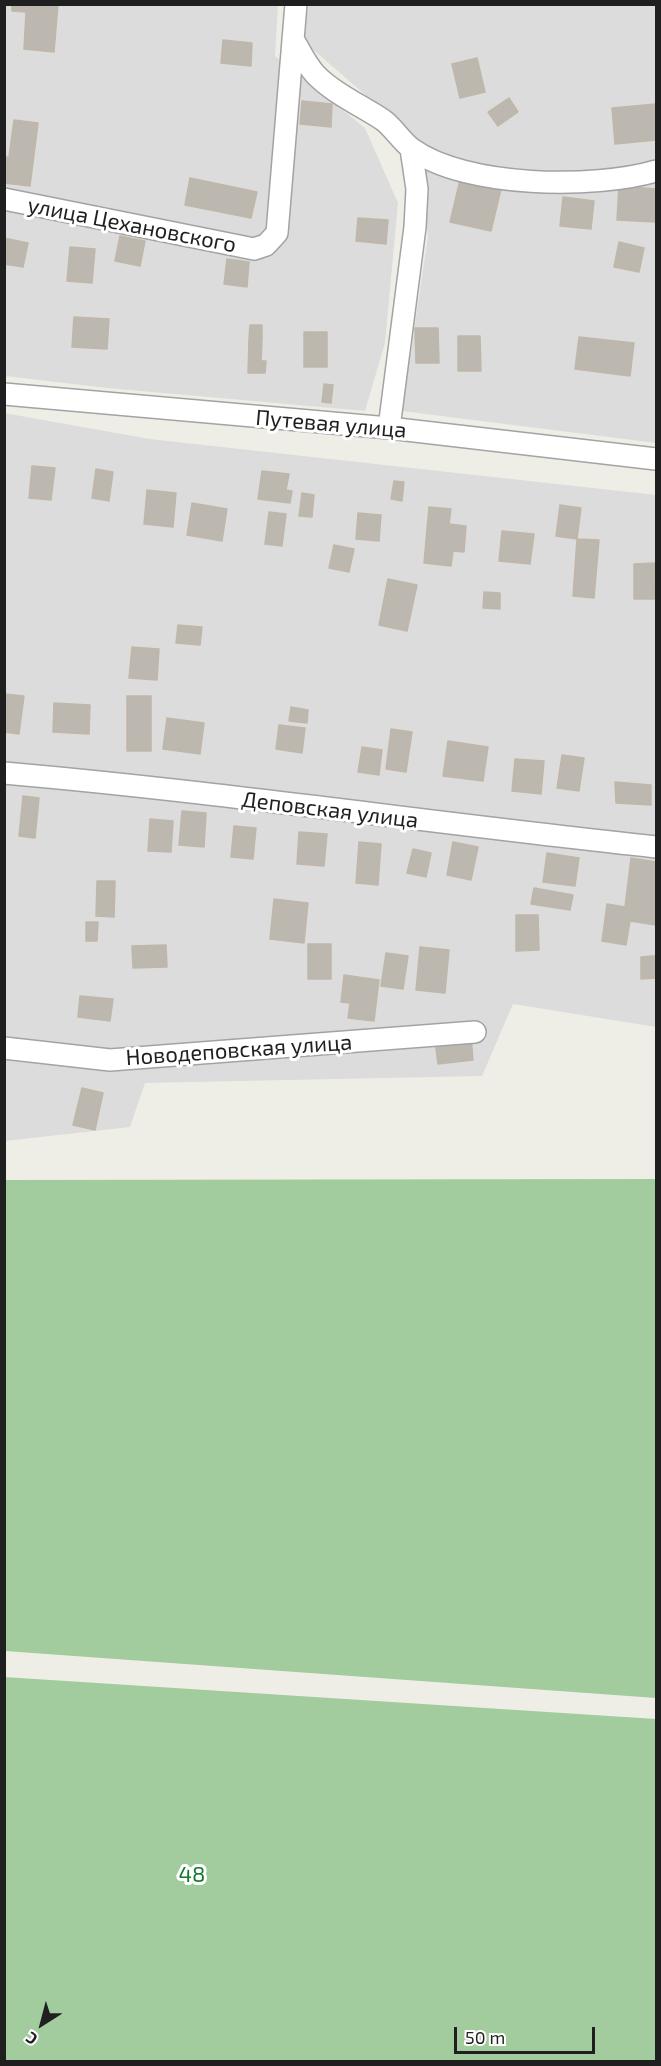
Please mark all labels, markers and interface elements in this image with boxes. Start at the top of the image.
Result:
street label: улица Цехановского [25,192,239,258]
street label: Путевая улица [254,404,408,444]
street label: Деповская улица [240,786,420,834]
street label: Новодеповская улица [125,1029,353,1071]
park label: 48 [179,1862,205,1888]
north arrow [12,1994,72,2054]
scale bar [457,2015,598,2053]
text: 50 m [465,2026,505,2048]
text: С [22,2029,41,2049]

